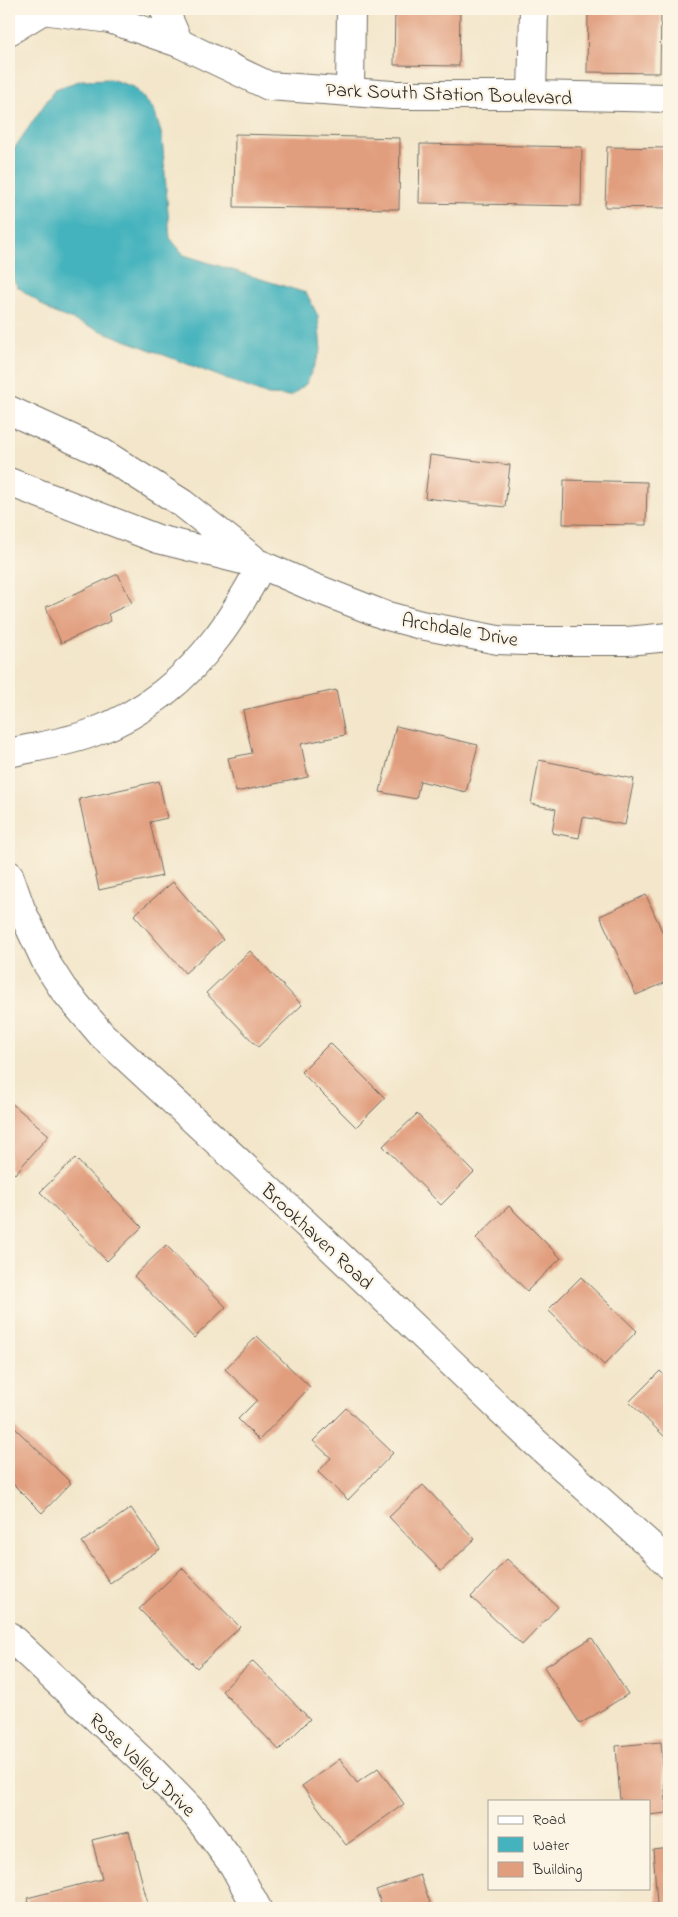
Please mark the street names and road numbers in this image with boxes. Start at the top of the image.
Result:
street label: Park South Station Boulevard [325,77,573,114]
street label: Archdale Drive [399,607,520,656]
street label: Brookhaven Road [253,1177,379,1298]
street label: Rose Valley Drive [81,1707,201,1825]

